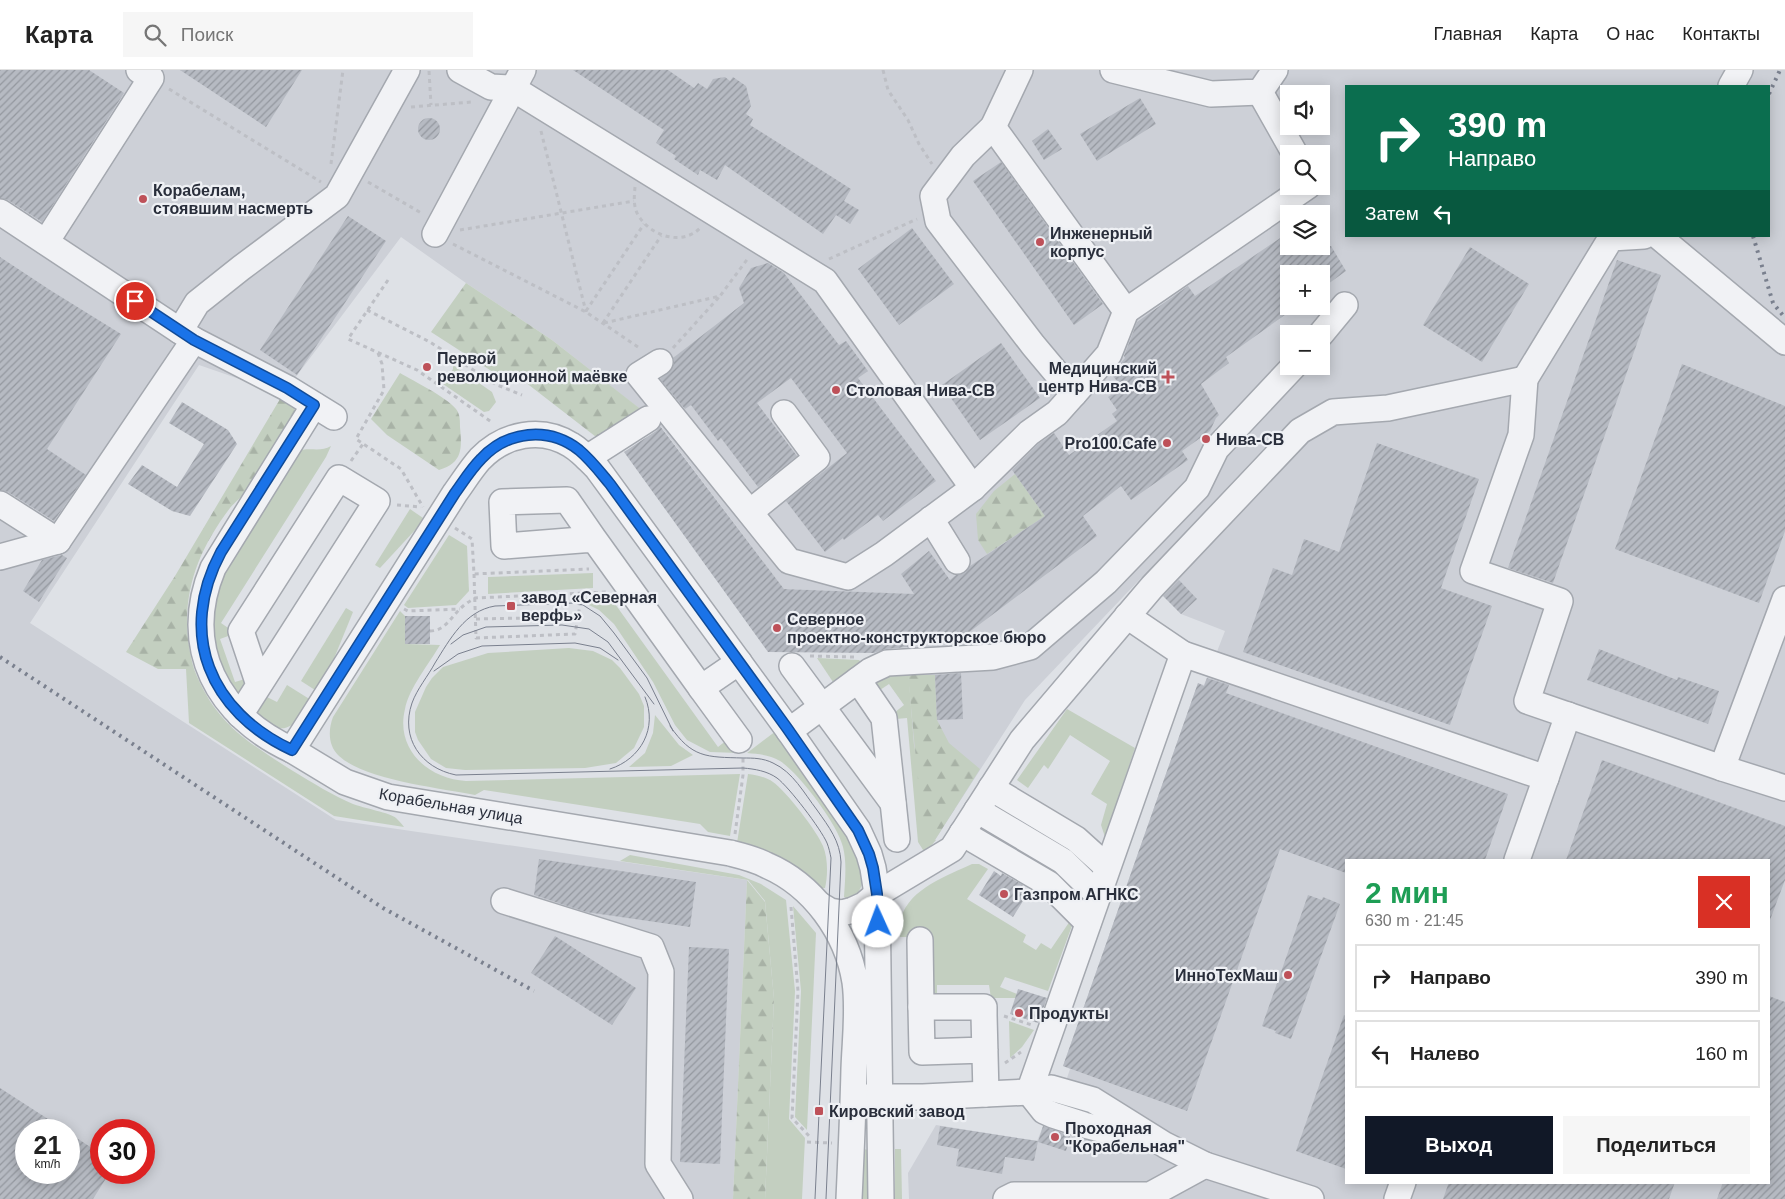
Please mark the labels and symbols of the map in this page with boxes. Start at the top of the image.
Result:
place label: Корабелам, стоявшим насмерть [153,182,313,217]
marker: Корабелам, стоявшим насмерть [137,193,149,205]
place label: Инженерный корпус [1050,225,1153,260]
marker: Инженерный корпус [1034,236,1046,248]
pin [114,280,156,322]
place label: Первой революционной маёвке [437,350,628,385]
place label: Медицинский центр Нива-СВ [1038,360,1157,395]
marker: Первой революционной маёвке [421,361,433,373]
marker: Медицинский центр Нива-СВ [1161,370,1175,384]
place label: Столовая Нива-СВ [846,382,995,399]
marker: Столовая Нива-СВ [830,384,842,396]
place label: Нива-СВ [1216,431,1284,448]
marker: Нива-СВ [1200,433,1212,445]
place label: Pro100.Cafe [1065,435,1157,452]
marker: Pro100.Cafe [1161,437,1173,449]
place label: завод «Северная верфь» [521,589,657,624]
marker: завод «Северная верфь» [505,600,517,612]
place label: Северное проектно-конструкторское бюро [787,611,1046,646]
marker: Северное проектно-конструкторское бюро [771,622,783,634]
street label: Корабельная улица [378,785,524,827]
place label: Газпром АГНКС [1014,886,1139,903]
marker: Газпром АГНКС [998,888,1010,900]
position arrow [851,895,903,947]
place label: ИнноТехМаш [1175,967,1278,984]
marker: ИнноТехМаш [1282,969,1294,981]
place label: Продукты [1029,1005,1109,1022]
marker: Продукты [1013,1007,1025,1019]
place label: Кировский завод [829,1103,965,1120]
marker: Кировский завод [813,1105,825,1117]
speed limit sign: 30 [90,1119,155,1184]
place label: Проходная "Корабельная" [1065,1120,1185,1155]
marker: Проходная "Корабельная" [1049,1131,1061,1143]

